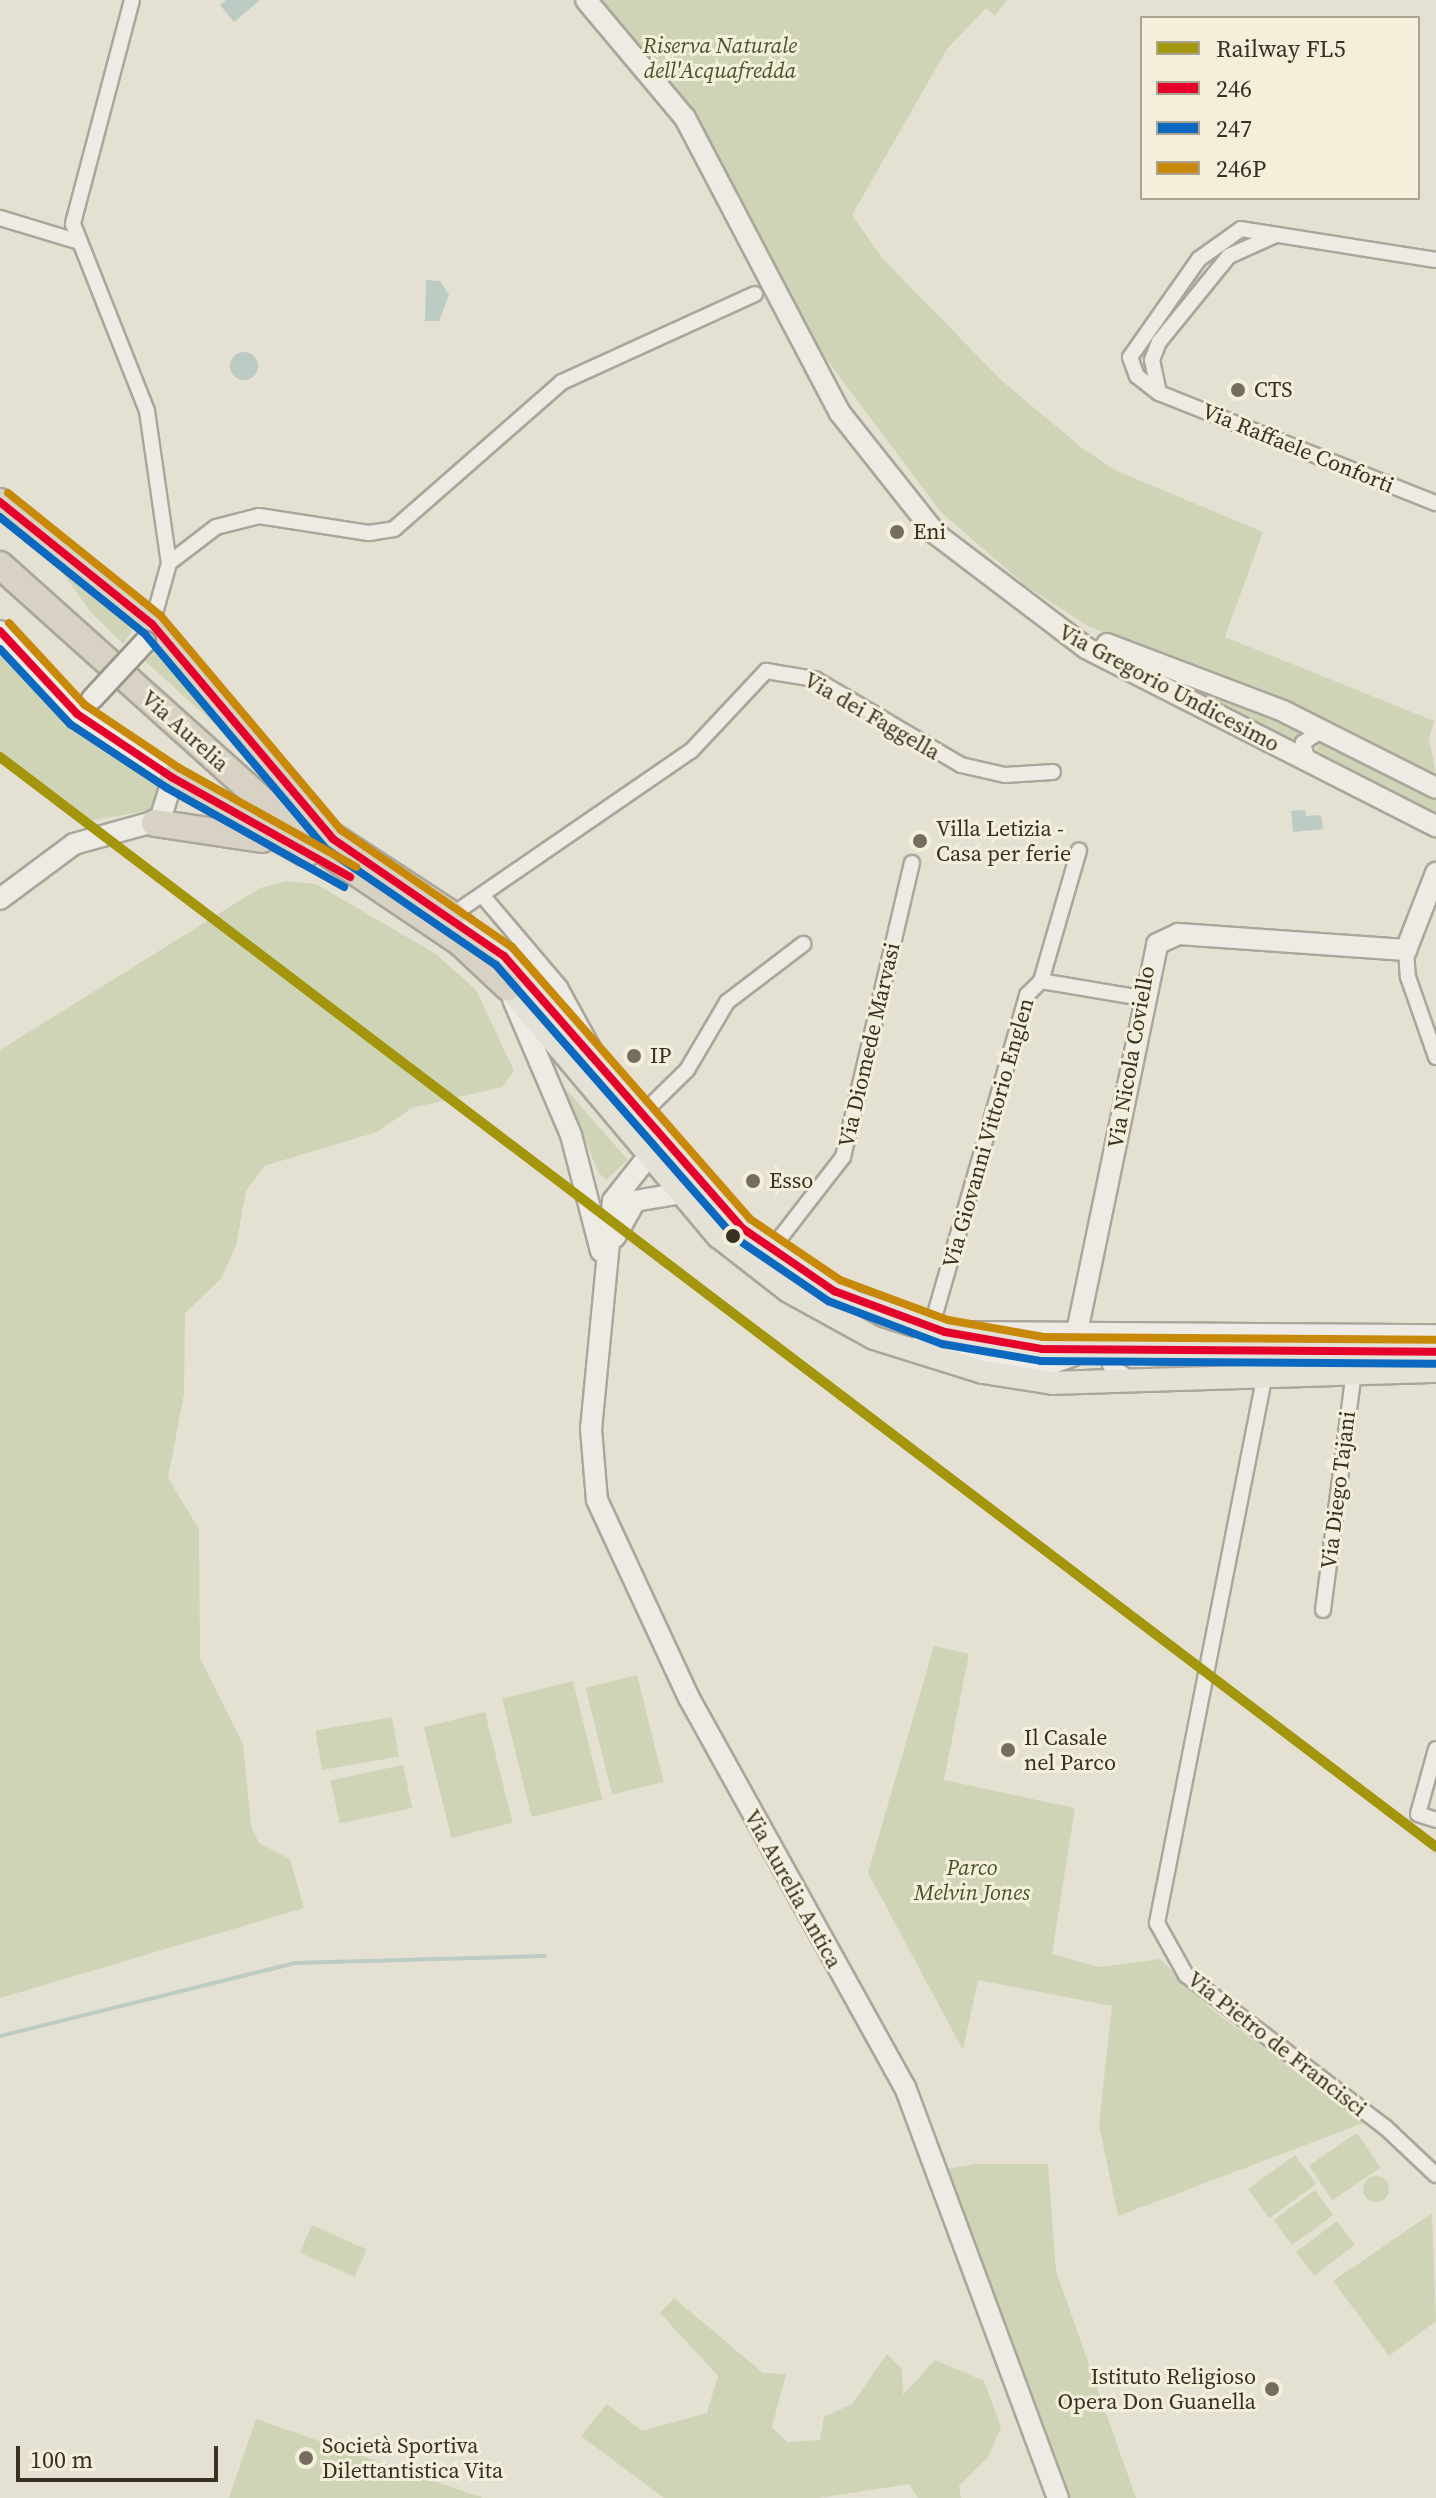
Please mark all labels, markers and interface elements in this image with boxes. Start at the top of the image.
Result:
legend [1140,16,1420,200]
park label: Riserva Naturale dell'Acquafredda [643,32,797,84]
text: Railway FL5 [1216,32,1346,65]
text: 246 [1216,72,1252,105]
text: 247 [1216,112,1252,145]
text: 246P [1216,152,1266,185]
place label: CTS [1254,377,1292,403]
marker: CTS [1229,381,1247,399]
street label: Via Raffaele Conforti [1198,397,1398,499]
place label: Eni [913,519,946,545]
marker: Eni [888,523,906,541]
street label: Via Gregorio Undicesimo [1054,619,1284,757]
street label: Via dei Faggella [799,666,945,766]
street label: Via Aurelia [136,685,234,777]
place label: Villa Letizia - Casa per ferie [936,815,1071,866]
marker: Villa Letizia - Casa per ferie [911,832,929,850]
street label: Via Diomede Marvasi [833,940,905,1150]
street label: Via Nicola Coviello [1102,964,1160,1150]
street label: Via Giovanni Vittorio Englen [937,995,1039,1271]
place label: IP [650,1043,671,1069]
marker: IP [625,1047,643,1065]
place label: Esso [769,1168,813,1194]
marker: Esso [744,1172,762,1190]
unlabelled marker [725,1228,741,1244]
street label: Via Diego Tajani [1315,1409,1361,1571]
place label: Il Casale nel Parco [1024,1724,1116,1776]
marker: Il Casale nel Parco [999,1741,1017,1759]
street label: Via Aurelia Antica [739,1805,847,1973]
park label: Parco Melvin Jones [914,1854,1030,1906]
street label: Via Pietro de Francisci [1182,1966,1372,2122]
place label: Istituto Religioso Opera Don Guanella [1058,2363,1256,2414]
marker: Istituto Religioso Opera Don Guanella [1263,2380,1281,2398]
scale bar [20,2430,222,2480]
place label: Società Sportiva Dilettantistica Vita [322,2432,504,2484]
text: 100 m [30,2443,93,2476]
marker: Società Sportiva Dilettantistica Vita [297,2449,315,2467]

